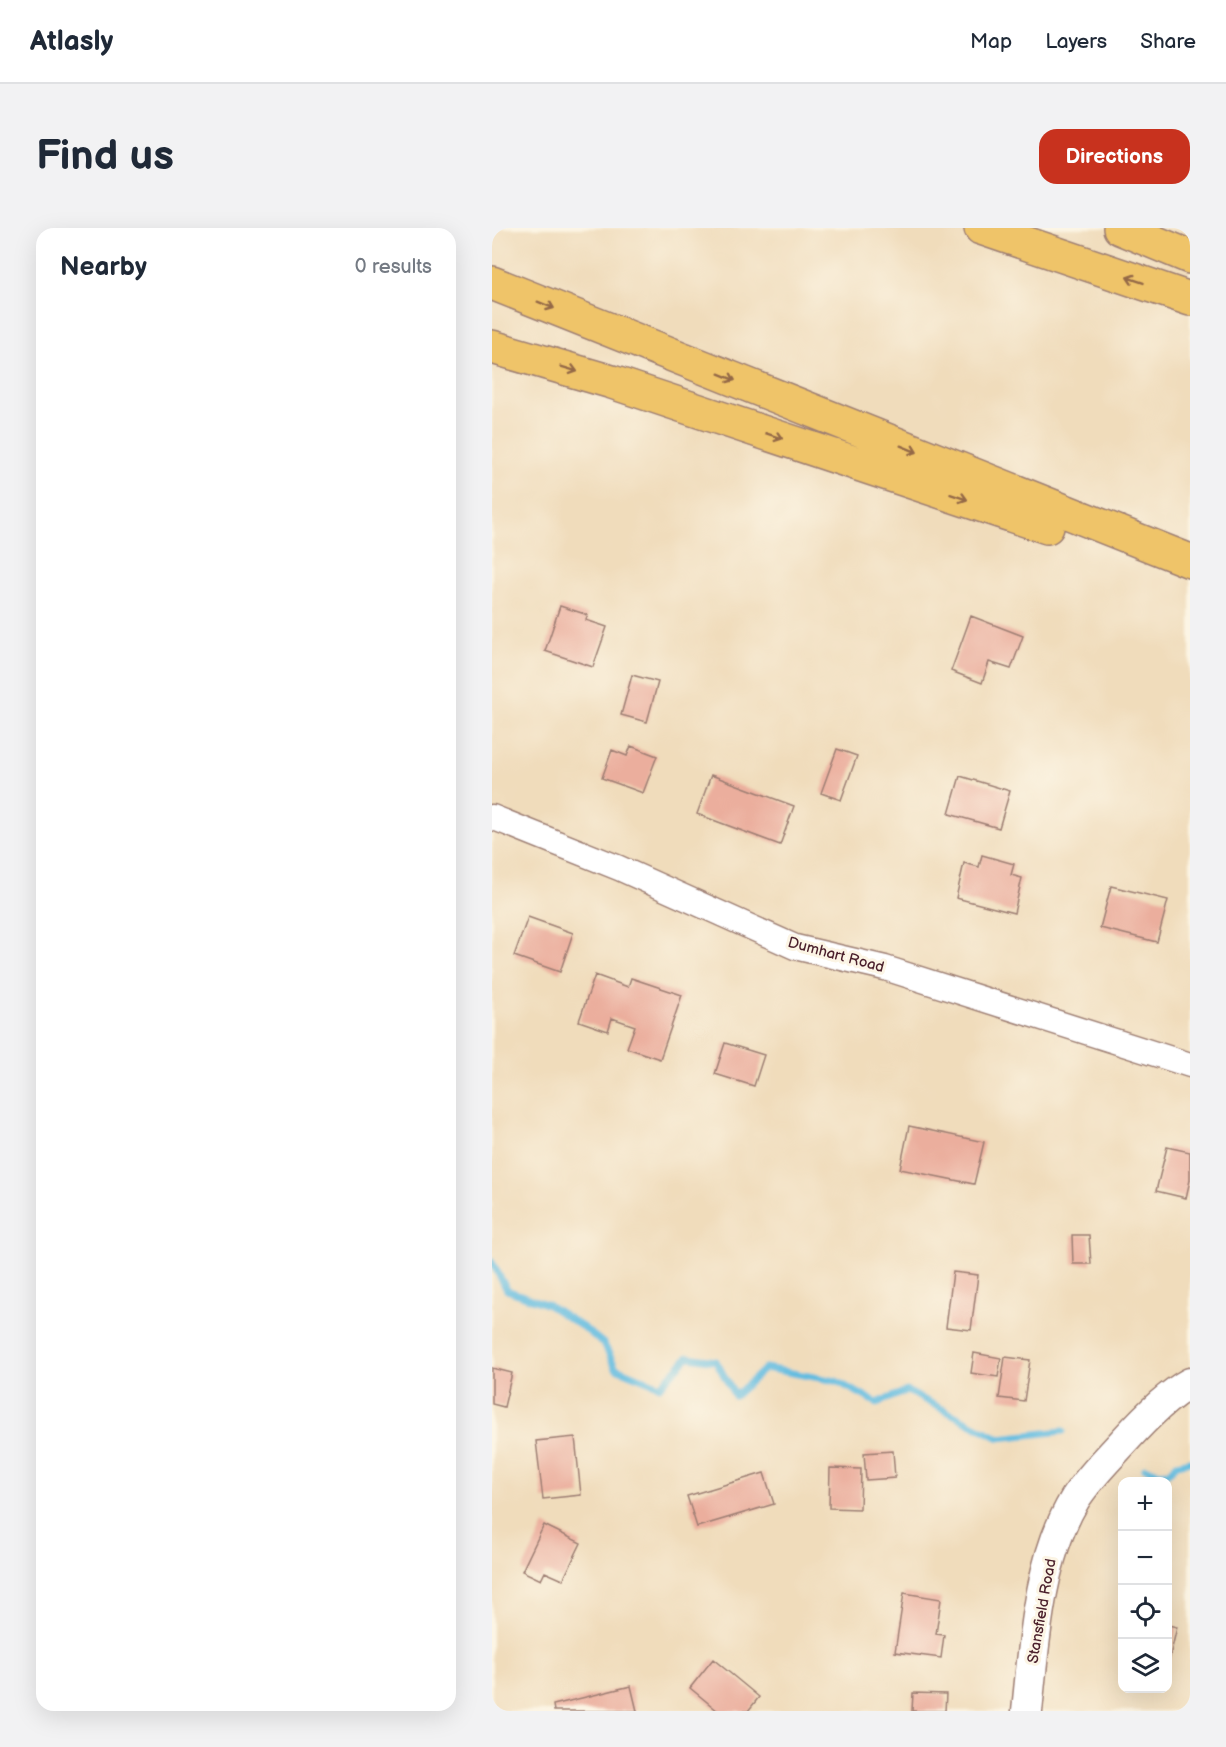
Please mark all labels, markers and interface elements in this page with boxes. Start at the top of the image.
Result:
text: Atlasly [30,25,113,58]
text: Map [970,29,1012,54]
text: Layers [1045,29,1107,54]
text: Share [1140,29,1196,54]
button: Directions [1039,129,1190,184]
text: Find us [36,131,174,182]
text: Nearby [60,252,147,283]
text: 0 results [355,255,432,279]
one-way arrow [1126,274,1145,285]
one-way arrow [537,300,555,311]
one-way arrow [559,364,578,375]
one-way arrow [718,372,736,383]
one-way arrow [764,431,783,442]
one-way arrow [899,445,917,456]
one-way arrow [949,493,968,504]
street label: Dumhart Road [786,933,886,977]
map controls [1118,1477,1172,1693]
button: + [1118,1477,1172,1531]
button: − [1118,1531,1172,1585]
street label: Stansfield Road [1023,1557,1061,1665]
button: locate [1118,1585,1172,1639]
button: layers [1118,1639,1172,1693]

